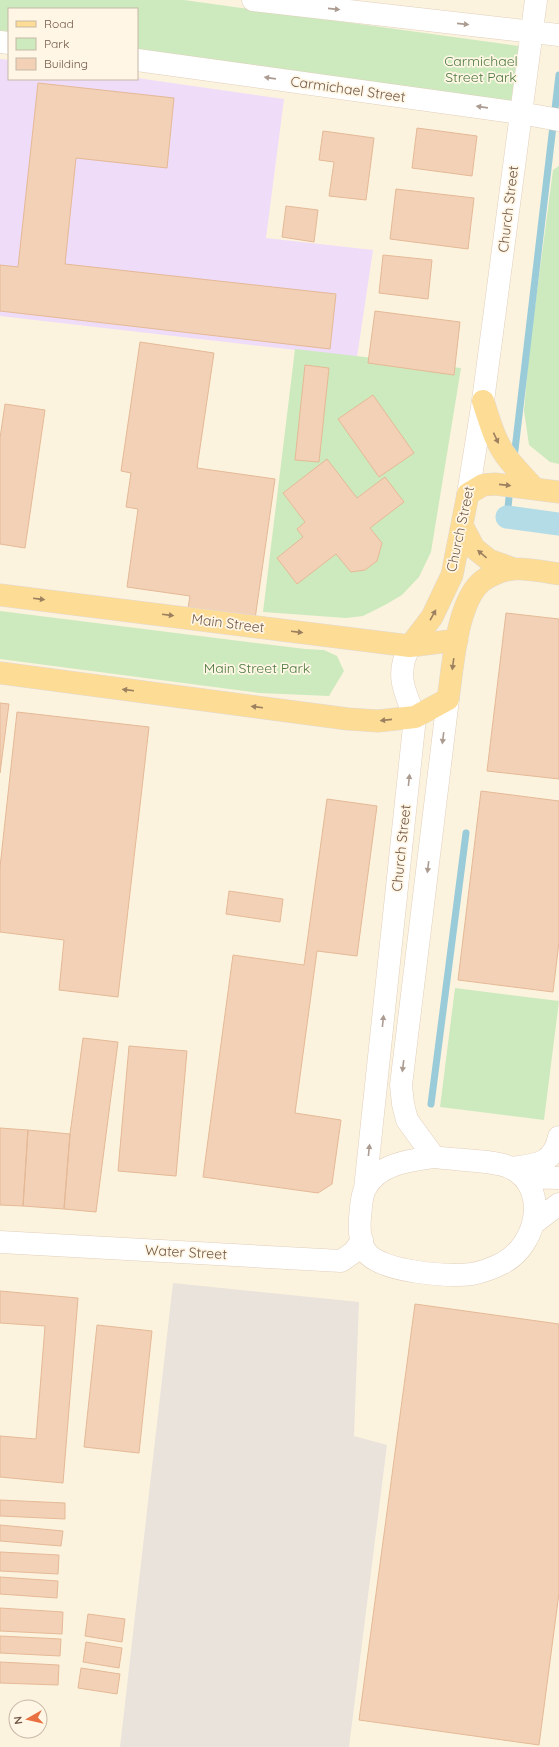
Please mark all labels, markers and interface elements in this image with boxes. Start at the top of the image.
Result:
one-way arrow [328,6,340,12]
legend [8,8,138,80]
text: Road [44,16,74,31]
one-way arrow [457,20,469,27]
text: Park [44,36,69,51]
park label: Carmichael Street Park [444,52,518,86]
text: Building [44,56,88,71]
street label: Carmichael Street [289,72,407,106]
one-way arrow [264,75,276,81]
one-way arrow [476,104,488,110]
street label: Church Street [494,164,522,253]
one-way arrow [493,432,499,443]
one-way arrow [499,482,511,488]
street label: Church Street [442,484,478,574]
one-way arrow [476,550,487,559]
one-way arrow [33,596,45,602]
one-way arrow [429,609,436,620]
street label: Main Street [191,610,266,636]
one-way arrow [162,612,174,619]
one-way arrow [291,628,303,635]
one-way arrow [450,658,456,670]
park label: Main Street Park [204,659,310,677]
one-way arrow [122,687,134,693]
one-way arrow [251,704,263,710]
one-way arrow [380,717,392,723]
one-way arrow [440,732,447,744]
one-way arrow [405,774,412,786]
street label: Church Street [387,803,415,892]
one-way arrow [424,861,431,873]
one-way arrow [380,1015,386,1027]
one-way arrow [400,1060,406,1072]
one-way arrow [366,1144,372,1156]
street label: Water Street [145,1241,228,1263]
north arrow [8,1699,48,1739]
text: N [11,1715,26,1725]

